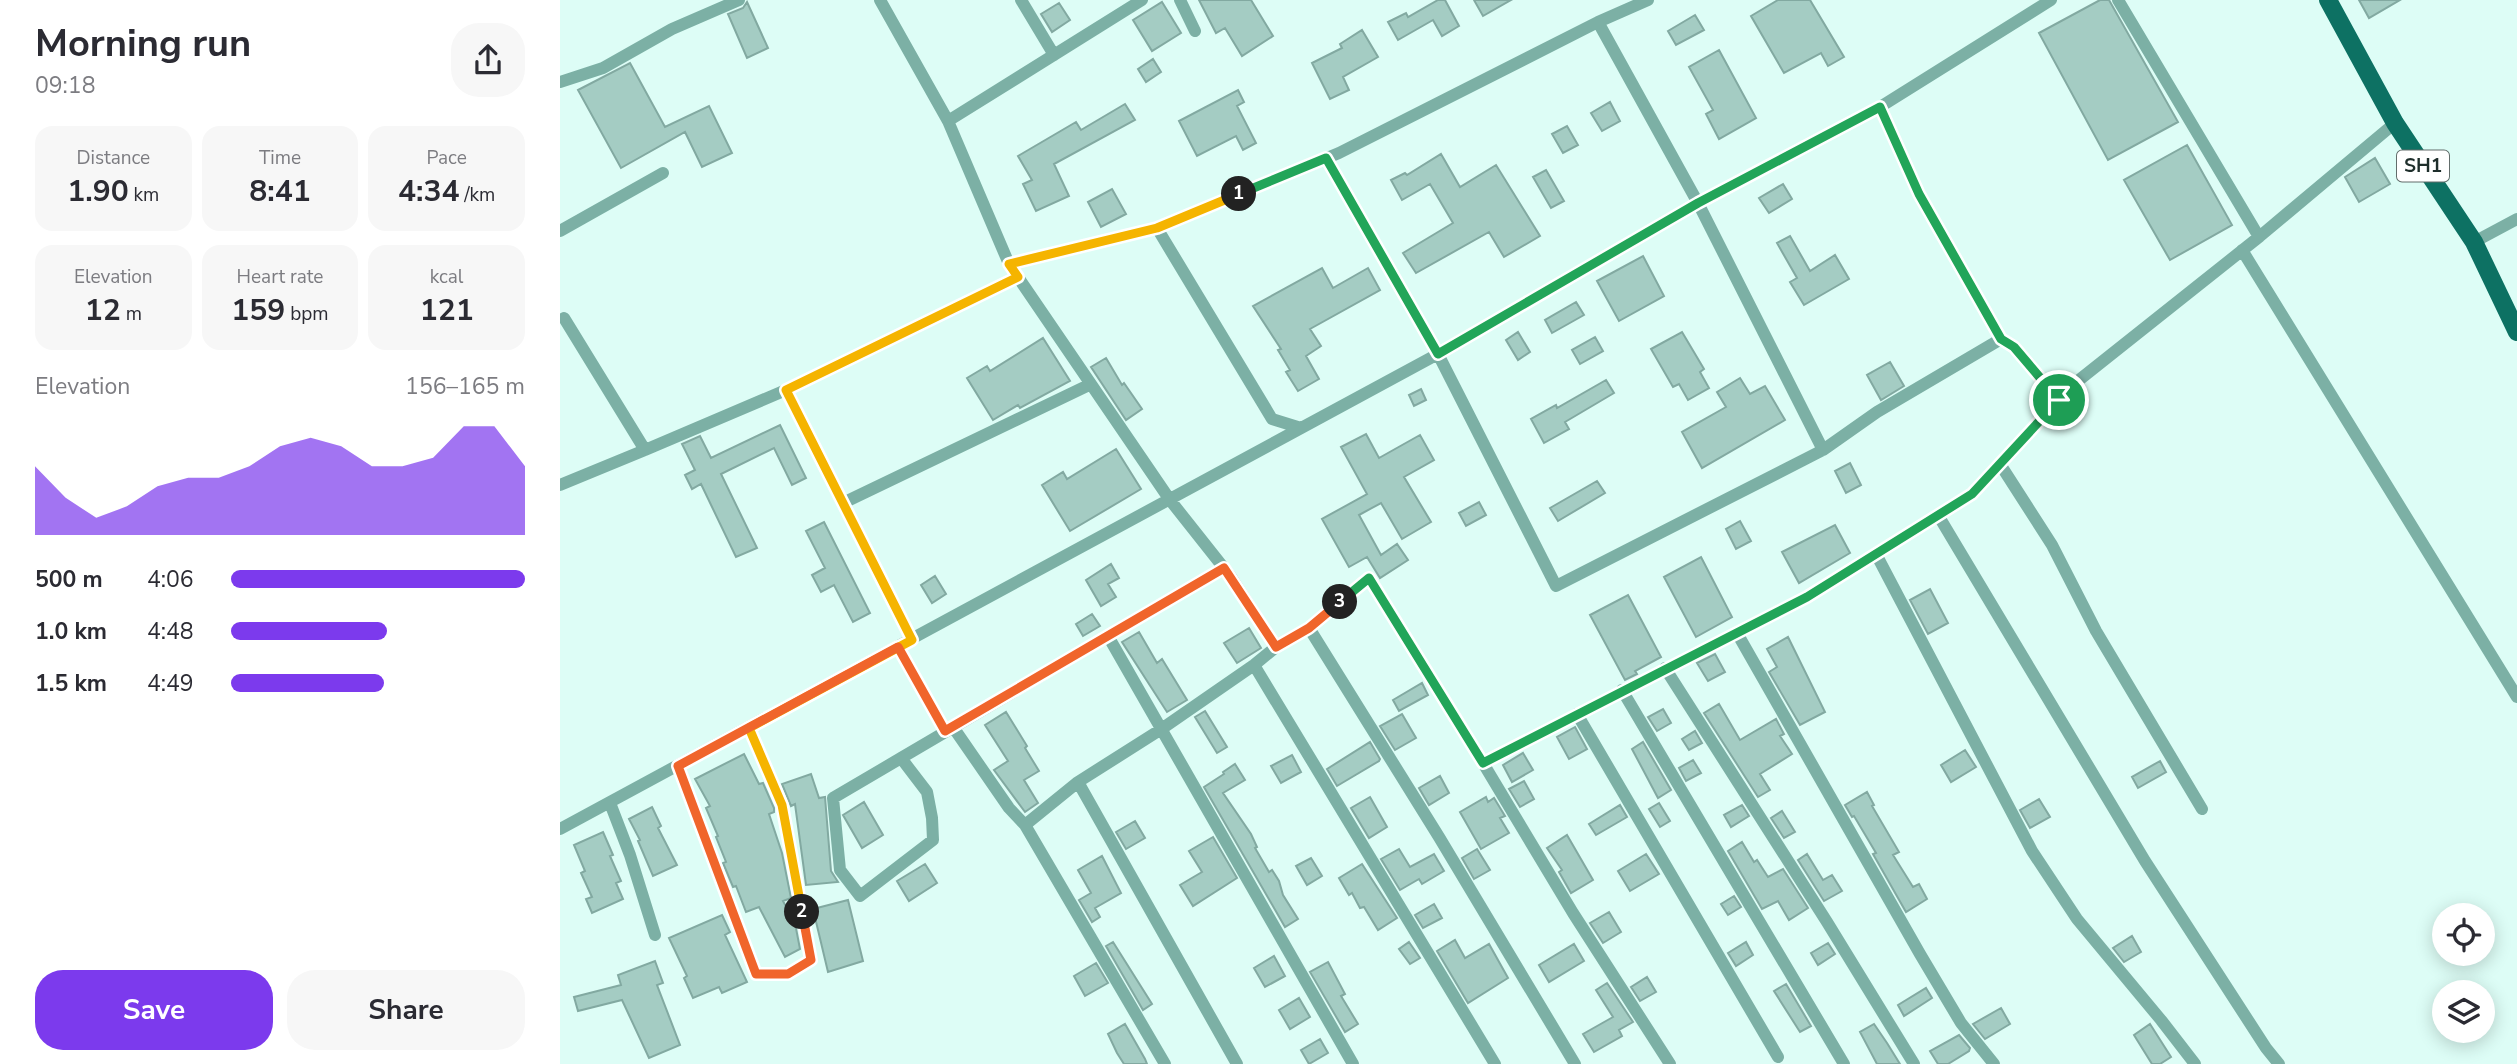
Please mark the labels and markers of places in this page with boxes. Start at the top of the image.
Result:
pin: 1 [1222,176,1256,212]
pin [2029,370,2089,430]
pin: 3 [1322,584,1358,620]
pin: 2 [784,894,820,930]

